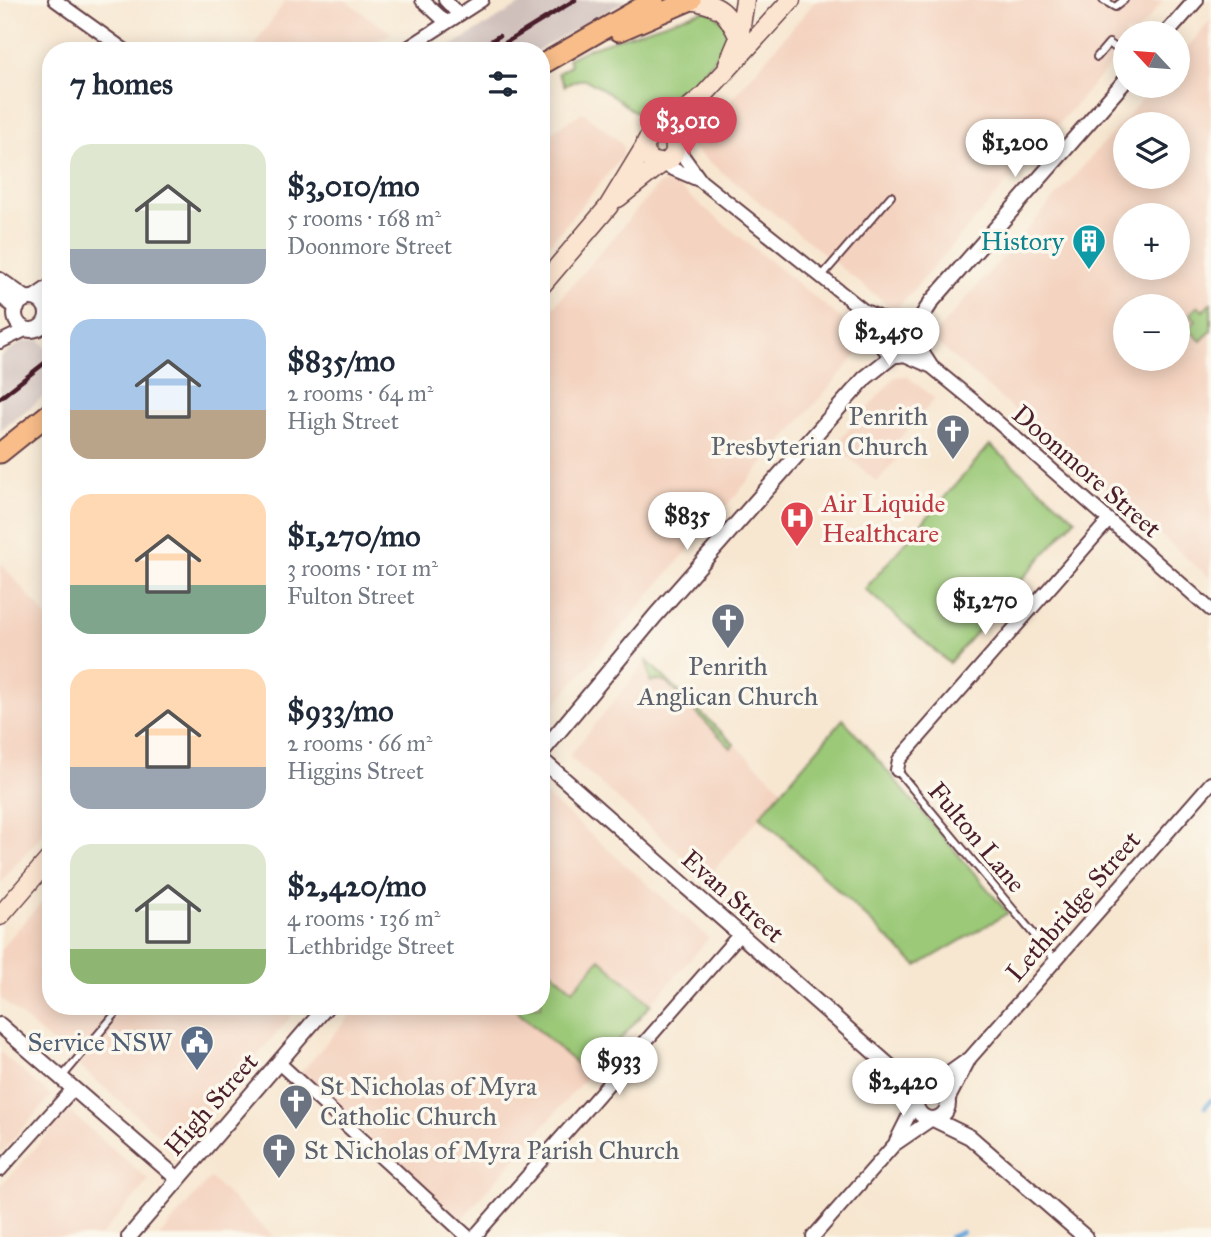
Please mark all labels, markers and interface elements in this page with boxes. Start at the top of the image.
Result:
north arrow [1113,21,1190,98]
map controls [1113,21,1190,371]
icon: filters [484,65,522,103]
text: 7 homes [70,66,173,102]
pin: $3,010 [631,97,745,157]
text: $3,010 [656,106,720,134]
button: layers [1113,112,1190,189]
pin: $1,200 [958,120,1072,179]
text: $1,200 [982,128,1048,156]
text: $3,010/mo [287,168,420,204]
icon: home [126,172,210,256]
button: + [1113,203,1190,280]
text: 5 rooms · 168 m² [287,204,441,232]
building icon: History [1070,222,1108,271]
place label: History [981,225,1065,257]
text: Doonmore Street [287,232,452,260]
button: − [1113,294,1190,371]
pin: $2,450 [832,308,946,368]
text: $2,450 [855,317,923,345]
text: $835/mo [287,343,395,379]
icon: home [126,347,210,431]
text: 2 rooms · 64 m² [287,379,433,407]
street label: Doonmore Street [1006,398,1168,544]
place label: Penrith Presbyterian Church [710,400,929,462]
text: High Street [287,407,399,435]
church icon: Penrith Presbyterian Church [934,412,972,461]
place label: Air Liquide Healthcare [821,487,946,549]
pin: $835 [646,492,728,552]
hospital icon: Air Liquide Healthcare [778,499,816,548]
text: $835 [664,501,710,529]
text: $1,270/mo [287,518,421,554]
icon: home [126,522,210,606]
text: 3 rooms · 101 m² [287,554,438,582]
pin: $1,270 [928,578,1042,637]
text: Fulton Street [287,582,415,610]
text: $1,270 [952,586,1018,614]
church icon: Penrith Anglican Church [709,601,747,650]
place label: Penrith Anglican Church [637,650,819,712]
text: $933/mo [287,693,394,729]
icon: home [126,697,210,781]
text: 2 rooms · 66 m² [287,729,432,757]
text: Higgins Street [287,757,424,785]
street label: Fulton Lane [921,775,1033,899]
street label: Lethbridge Street [999,824,1147,988]
street label: Evan Street [675,843,791,949]
text: $2,420/mo [287,868,426,904]
icon: home [126,872,210,956]
text: 4 rooms · 136 m² [287,904,440,932]
text: Lethbridge Street [287,932,454,960]
public building icon: Service NSW [178,1023,216,1072]
place label: Service NSW [28,1026,173,1058]
pin: $933 [578,1038,660,1097]
street label: High Street [157,1046,265,1162]
text: $933 [597,1046,641,1074]
pin: $2,420 [846,1058,960,1118]
text: $2,420 [868,1067,938,1095]
place label: St Nicholas of Myra Catholic Church [320,1070,537,1132]
church icon: St Nicholas of Myra Catholic Church [277,1082,315,1131]
church icon: St Nicholas of Myra Parish Church [260,1131,298,1180]
place label: St Nicholas of Myra Parish Church [304,1134,680,1166]

